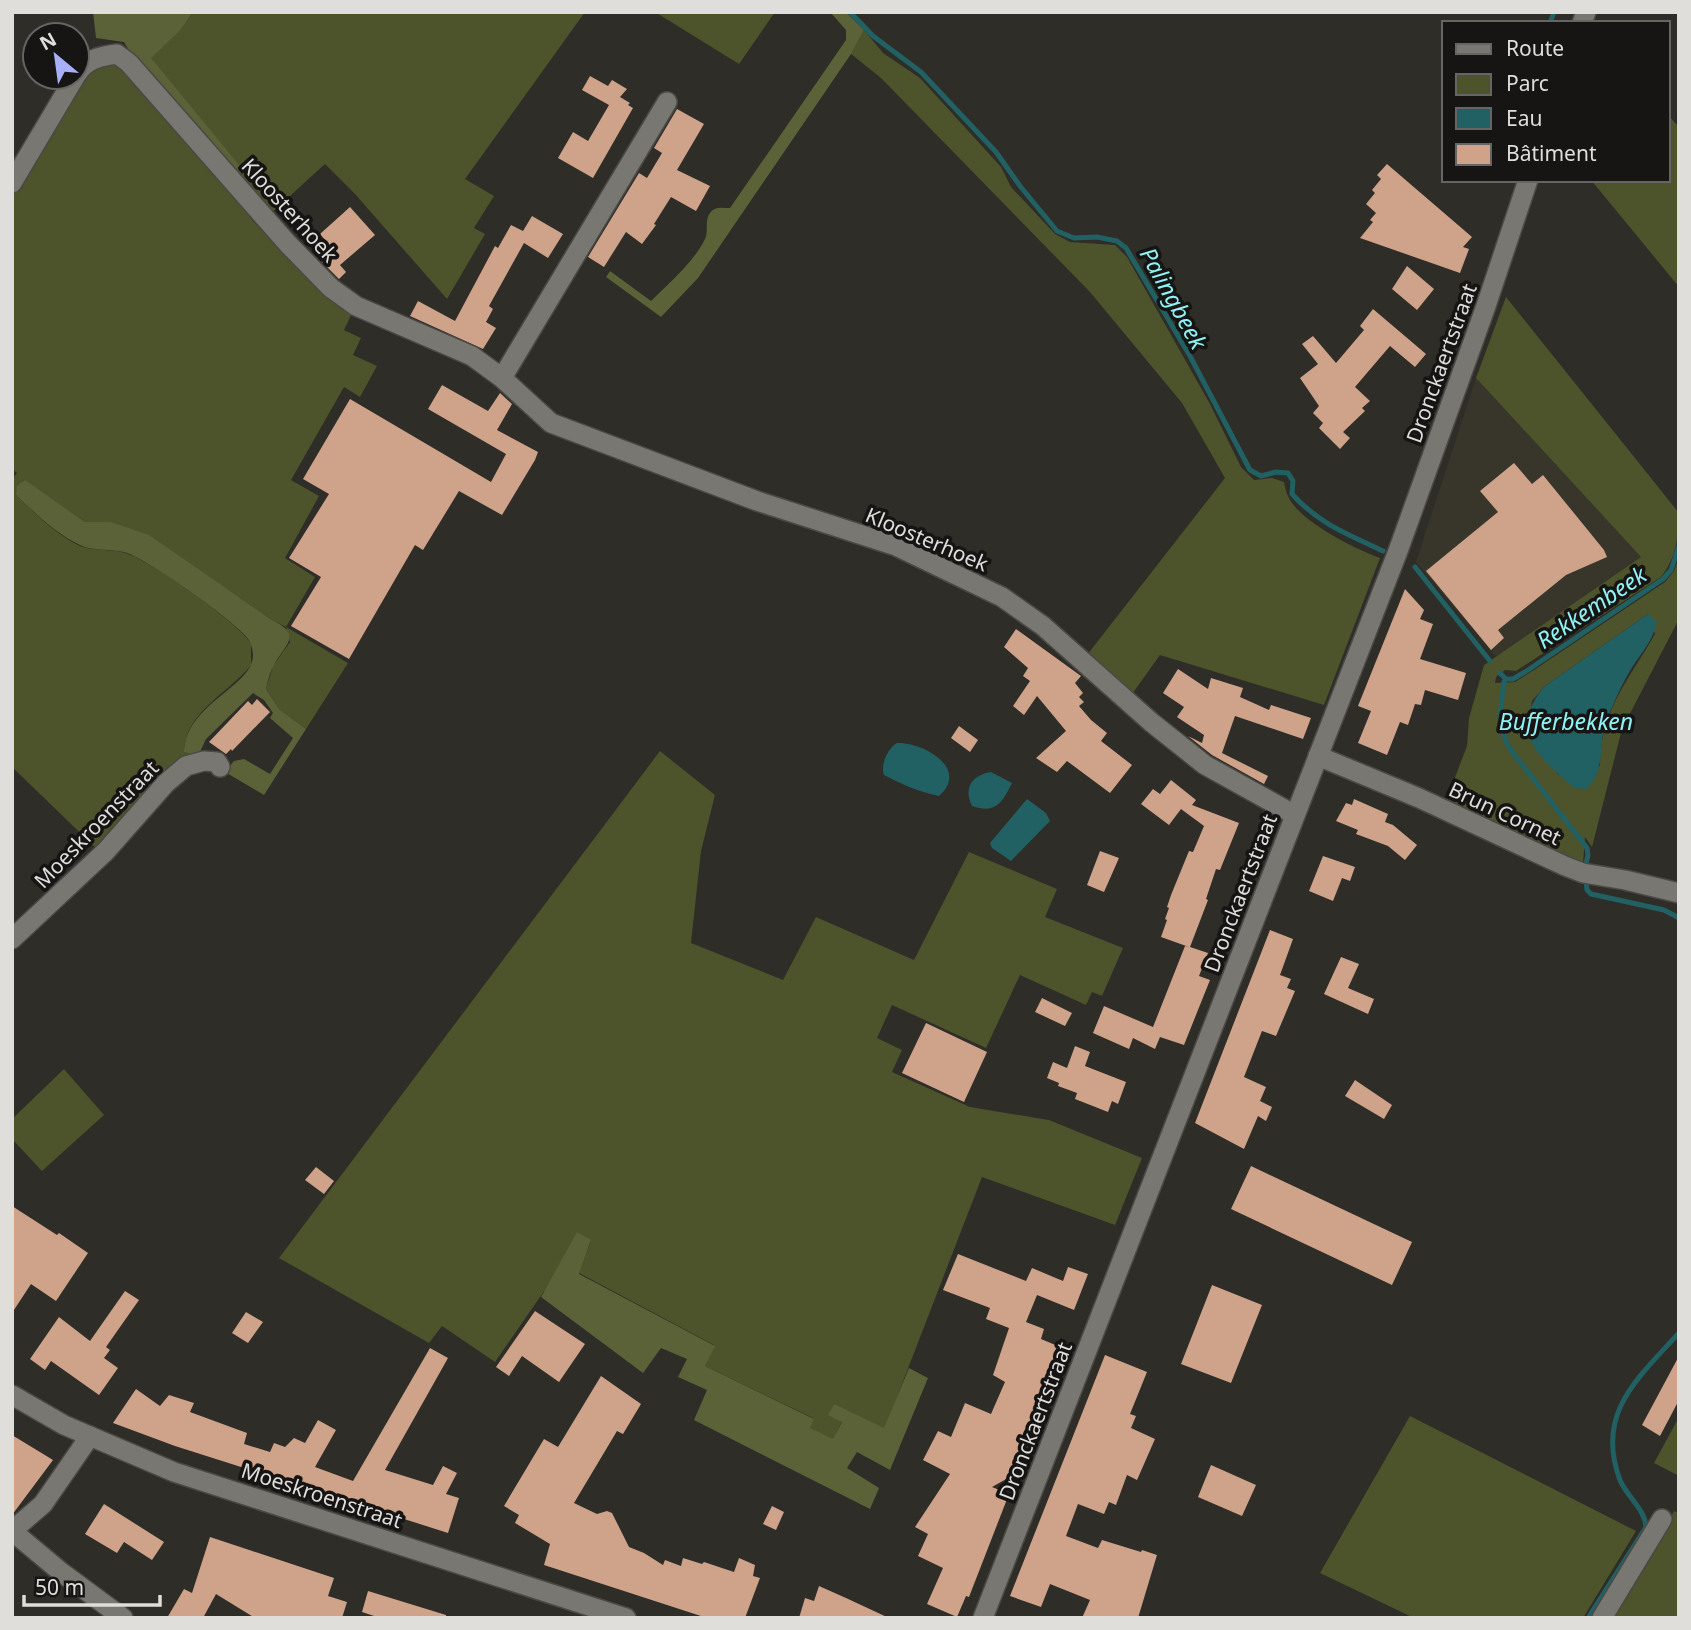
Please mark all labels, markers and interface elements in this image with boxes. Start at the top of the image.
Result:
north arrow [21,21,91,91]
legend [1442,21,1670,182]
text: N [35,26,61,56]
text: Route [1506,34,1564,62]
text: Parc [1506,69,1549,97]
text: Eau [1506,104,1542,132]
text: Bâtiment [1506,139,1597,167]
street label: Kloosterhoek [236,152,345,269]
water label: Palingbeek [1133,241,1216,356]
street label: Dronckaertstraat [1399,279,1483,446]
street label: Kloosterhoek [861,501,993,578]
water label: Rekkembeek [1530,558,1654,656]
water label: Bufferbekken [1499,705,1633,737]
street label: Moeskroenstraat [28,754,165,894]
street label: Brun Cornet [1444,775,1566,851]
street label: Dronckaertstraat [1197,809,1283,976]
street label: Dronckaertstraat [992,1337,1078,1504]
street label: Moeskroenstraat [238,1456,406,1534]
scale bar [24,1564,161,1608]
text: 50 m [35,1573,84,1601]

